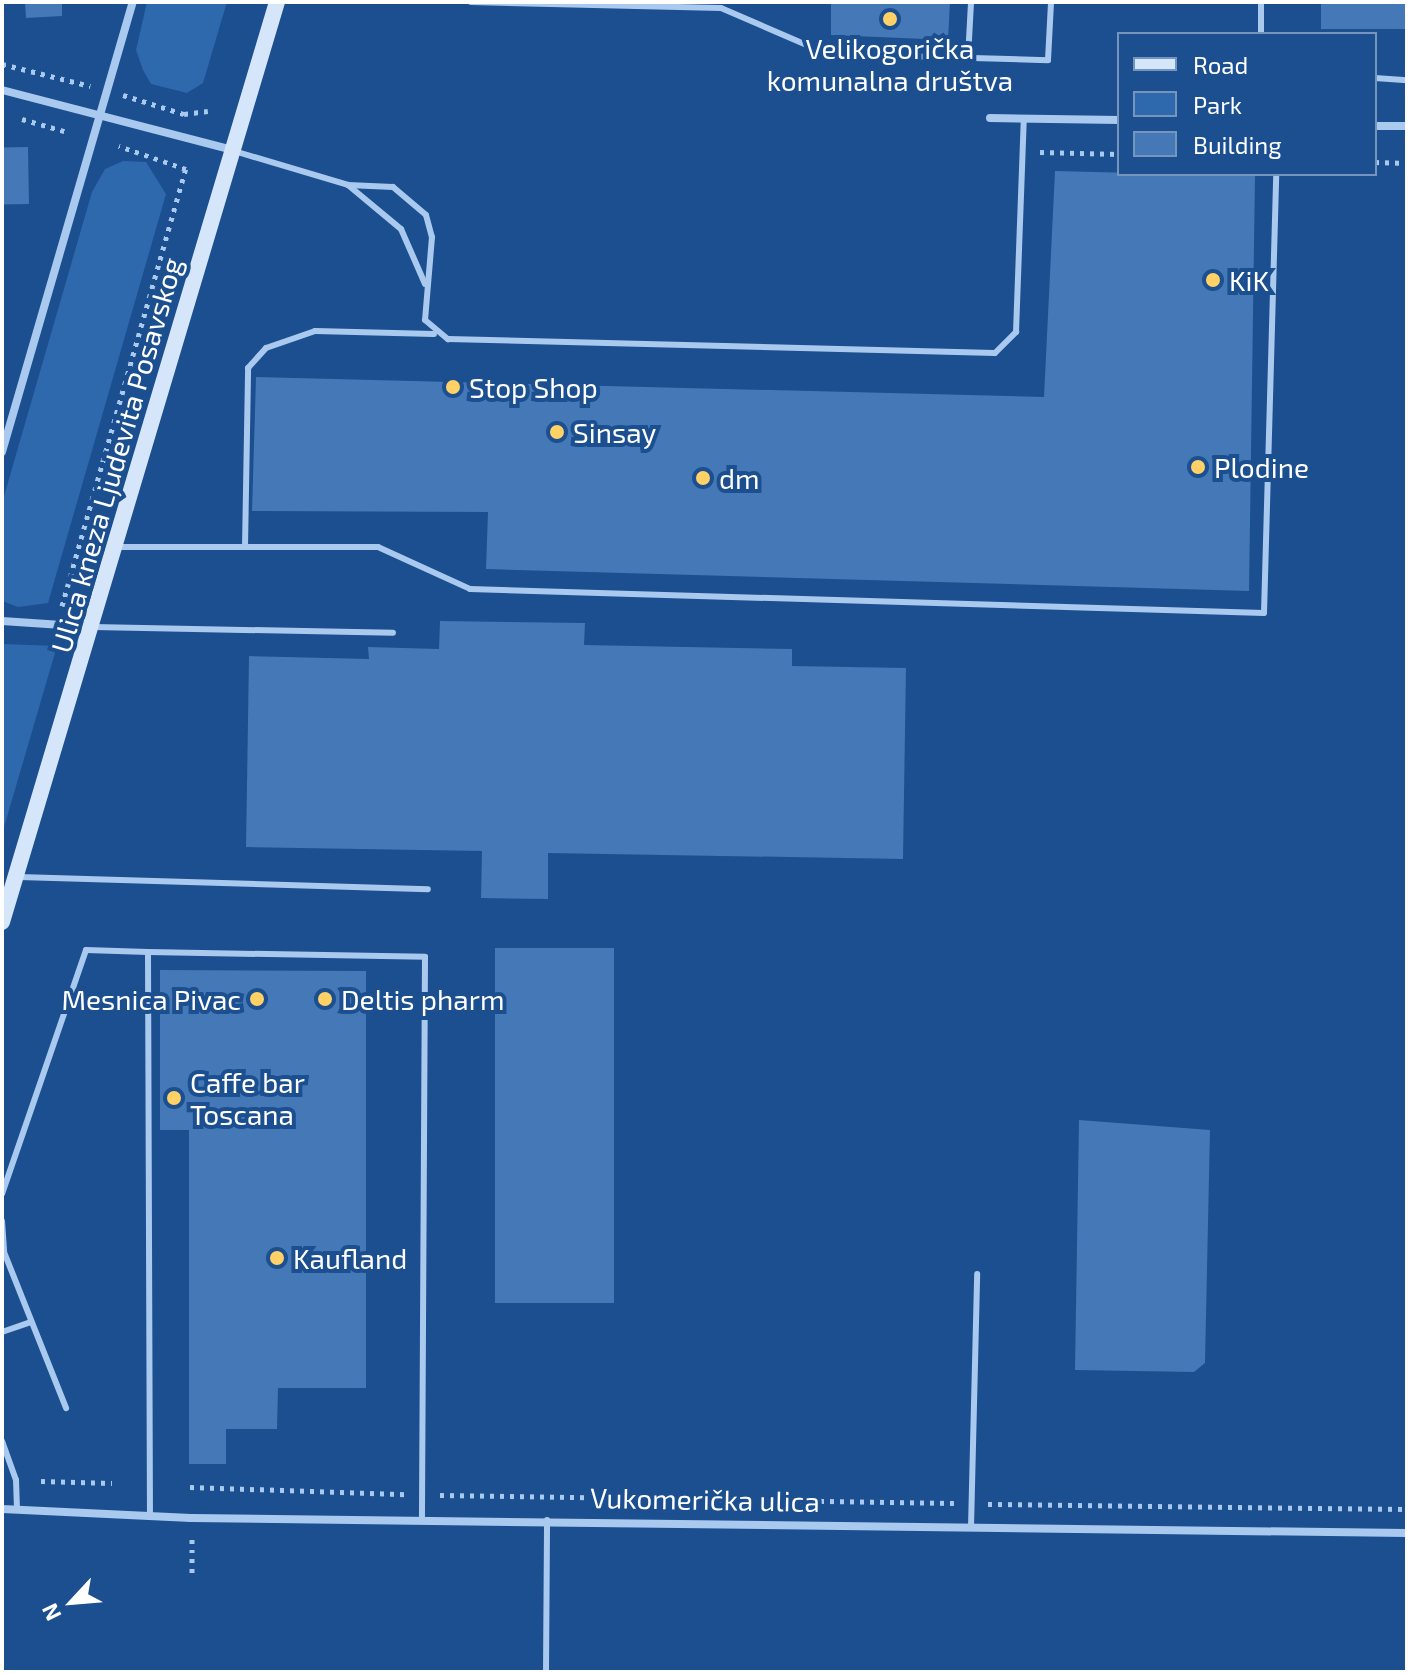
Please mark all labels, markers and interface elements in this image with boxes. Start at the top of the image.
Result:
marker: Velikogorička komunalna društva [881,10,899,28]
place label: Velikogorička komunalna društva [767,31,1013,97]
legend [1117,32,1377,176]
text: Road [1193,50,1248,79]
text: Park [1193,90,1242,119]
text: Building [1193,130,1282,159]
street label: Ulica kneza Ljudevita Posavskog [43,254,189,656]
place label: KiK [1229,263,1269,297]
marker: KiK [1204,271,1222,289]
place label: Stop Shop [469,370,598,404]
marker: Stop Shop [444,378,462,396]
place label: Sinsay [573,415,656,449]
marker: Sinsay [548,423,566,441]
place label: Plodine [1214,450,1309,484]
marker: Plodine [1189,458,1207,476]
place label: dm [719,461,760,495]
marker: dm [694,469,712,487]
place label: Mesnica Pivac [61,982,241,1016]
place label: Deltis pharm [341,982,504,1016]
marker: Mesnica Pivac [248,990,266,1008]
marker: Deltis pharm [316,990,334,1008]
place label: Caffe bar Toscana [190,1065,305,1131]
marker: Caffe bar Toscana [165,1089,183,1107]
place label: Kaufland [293,1241,407,1275]
marker: Kaufland [268,1249,286,1267]
street label: Vukomerička ulica [590,1480,820,1518]
north arrow [32,1562,112,1642]
text: N [35,1600,66,1625]

